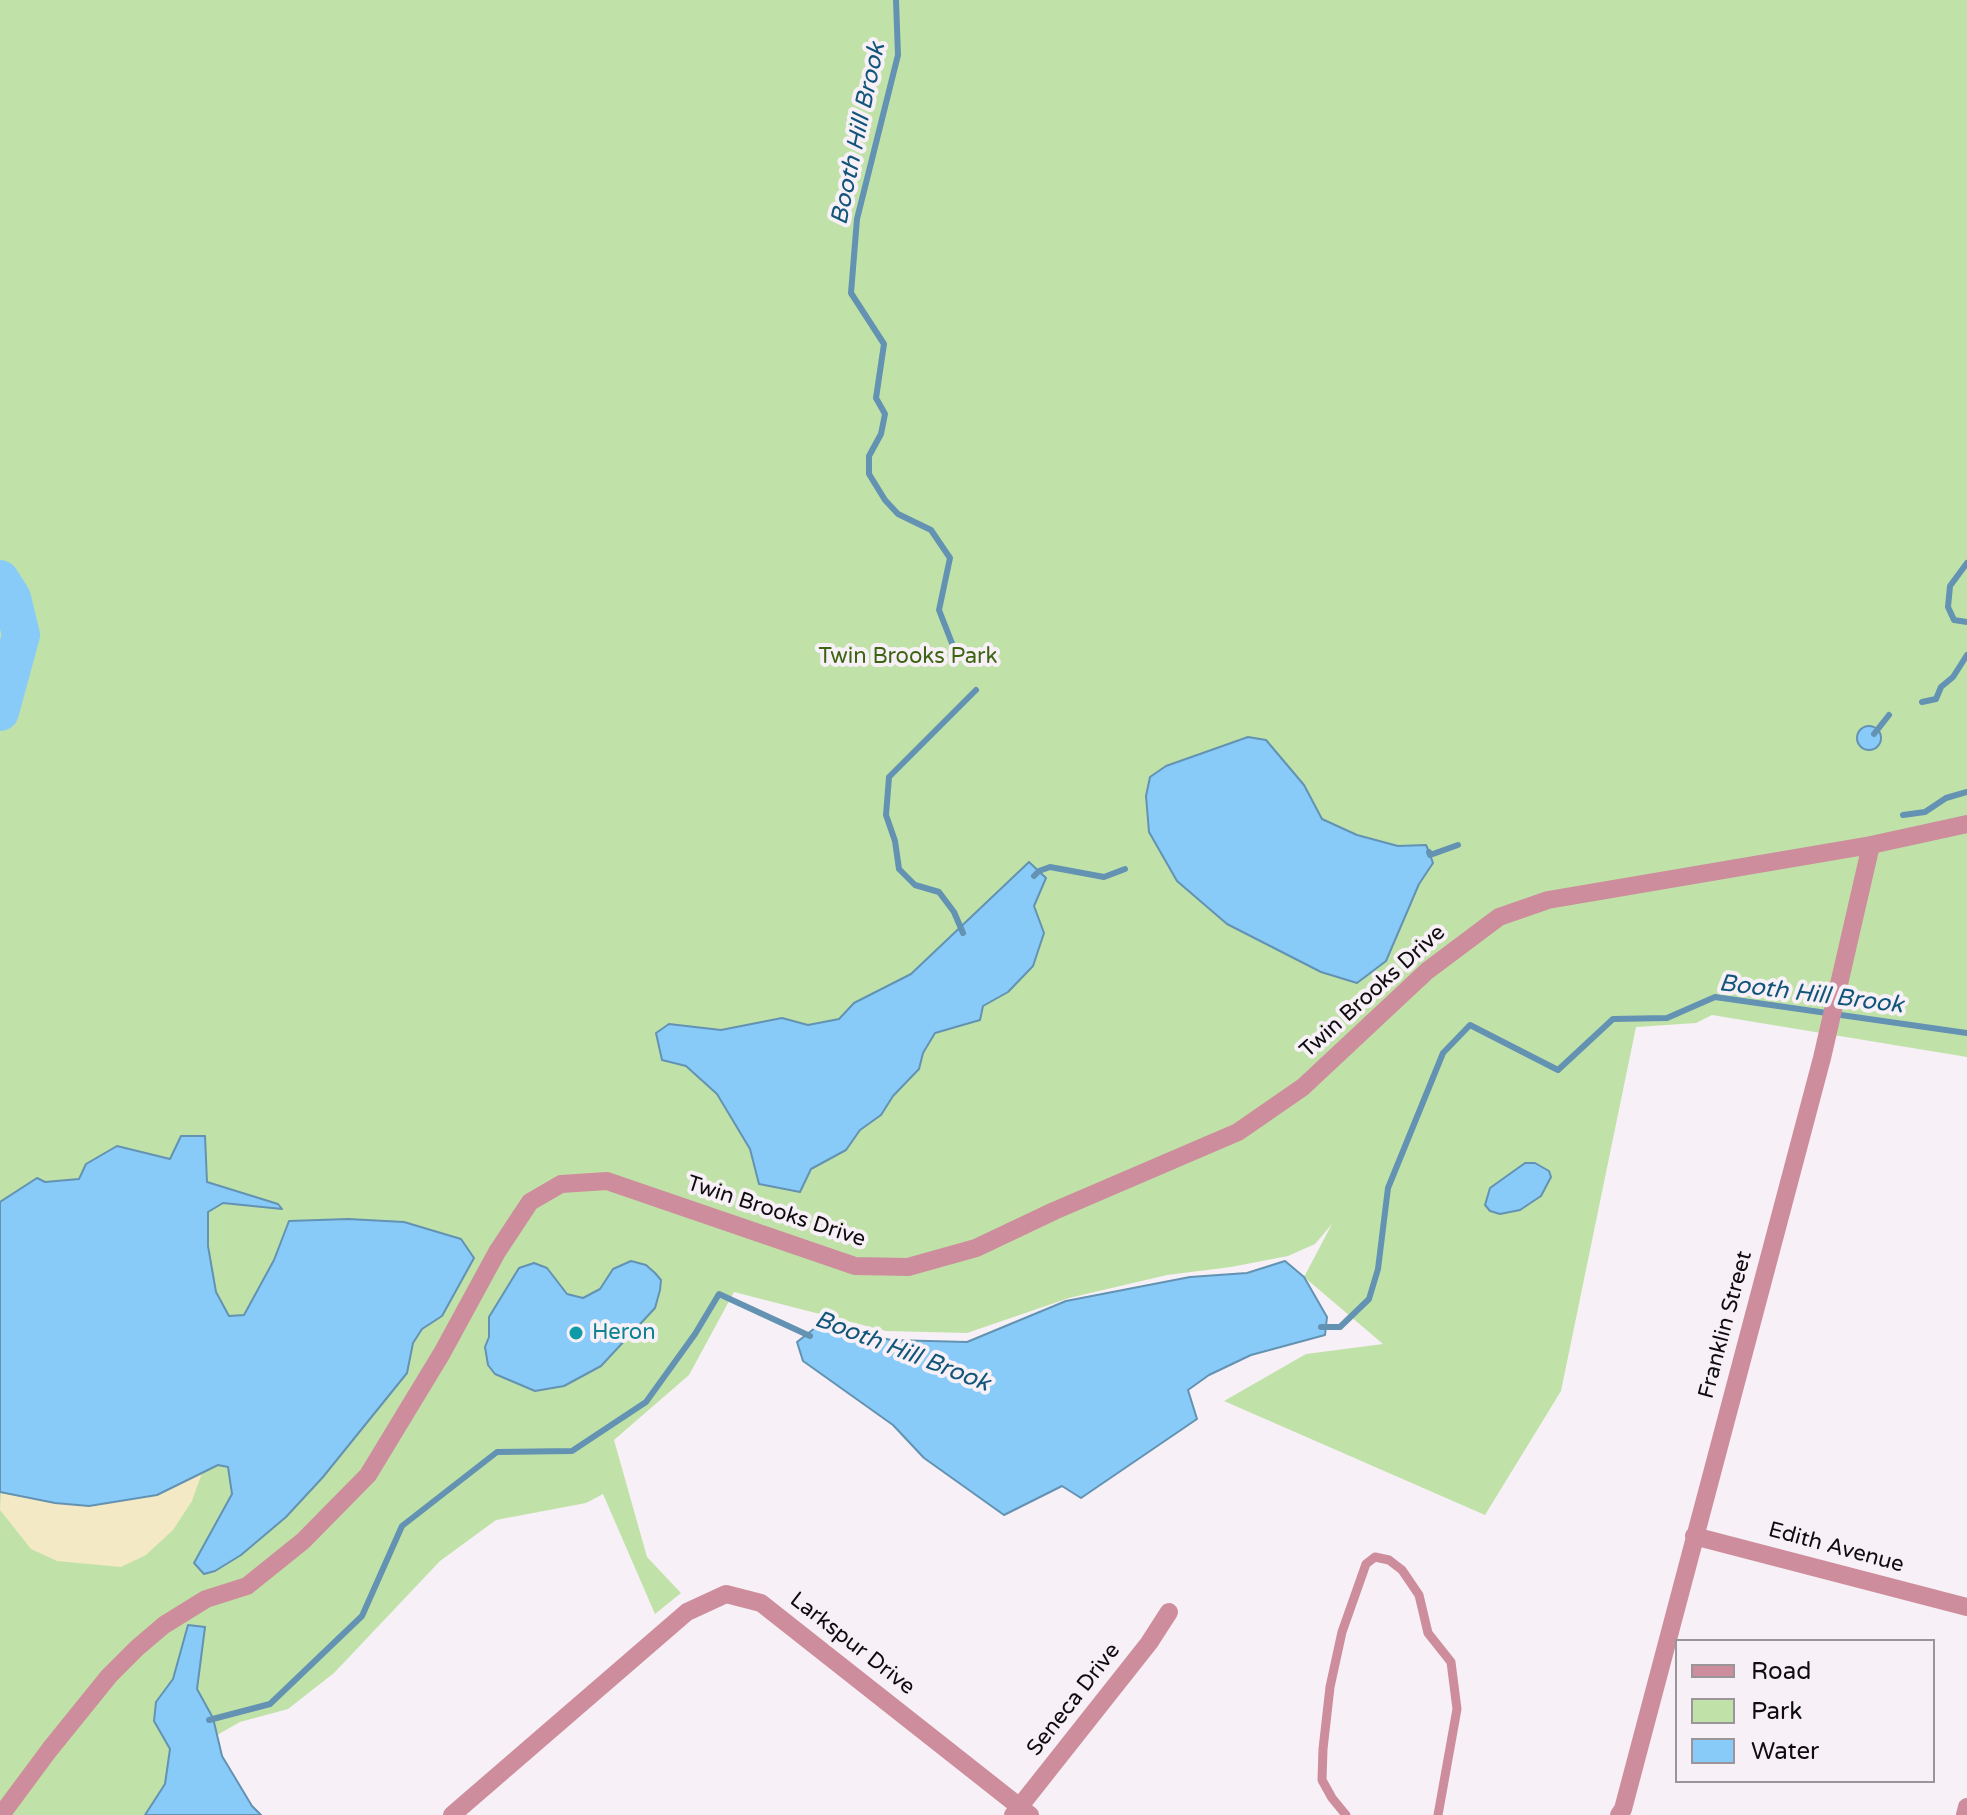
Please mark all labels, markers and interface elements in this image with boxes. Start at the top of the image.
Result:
water label: Booth Hill Brook [826,40,892,228]
park label: Twin Brooks Park [819,644,997,670]
street label: Twin Brooks Drive [1295,920,1451,1064]
water label: Booth Hill Brook [1717,969,1905,1021]
street label: Twin Brooks Drive [683,1171,869,1253]
street label: Franklin Street [1694,1248,1758,1402]
water label: Booth Hill Brook [810,1305,994,1399]
place label: Heron [592,1320,656,1346]
marker: Heron [567,1324,585,1342]
street label: Edith Avenue [1765,1517,1907,1579]
street label: Larkspur Drive [784,1587,920,1701]
street label: Seneca Drive [1022,1638,1126,1762]
legend [1675,1639,1935,1783]
text: Road [1751,1657,1811,1686]
text: Park [1751,1697,1802,1726]
text: Water [1751,1737,1819,1766]

